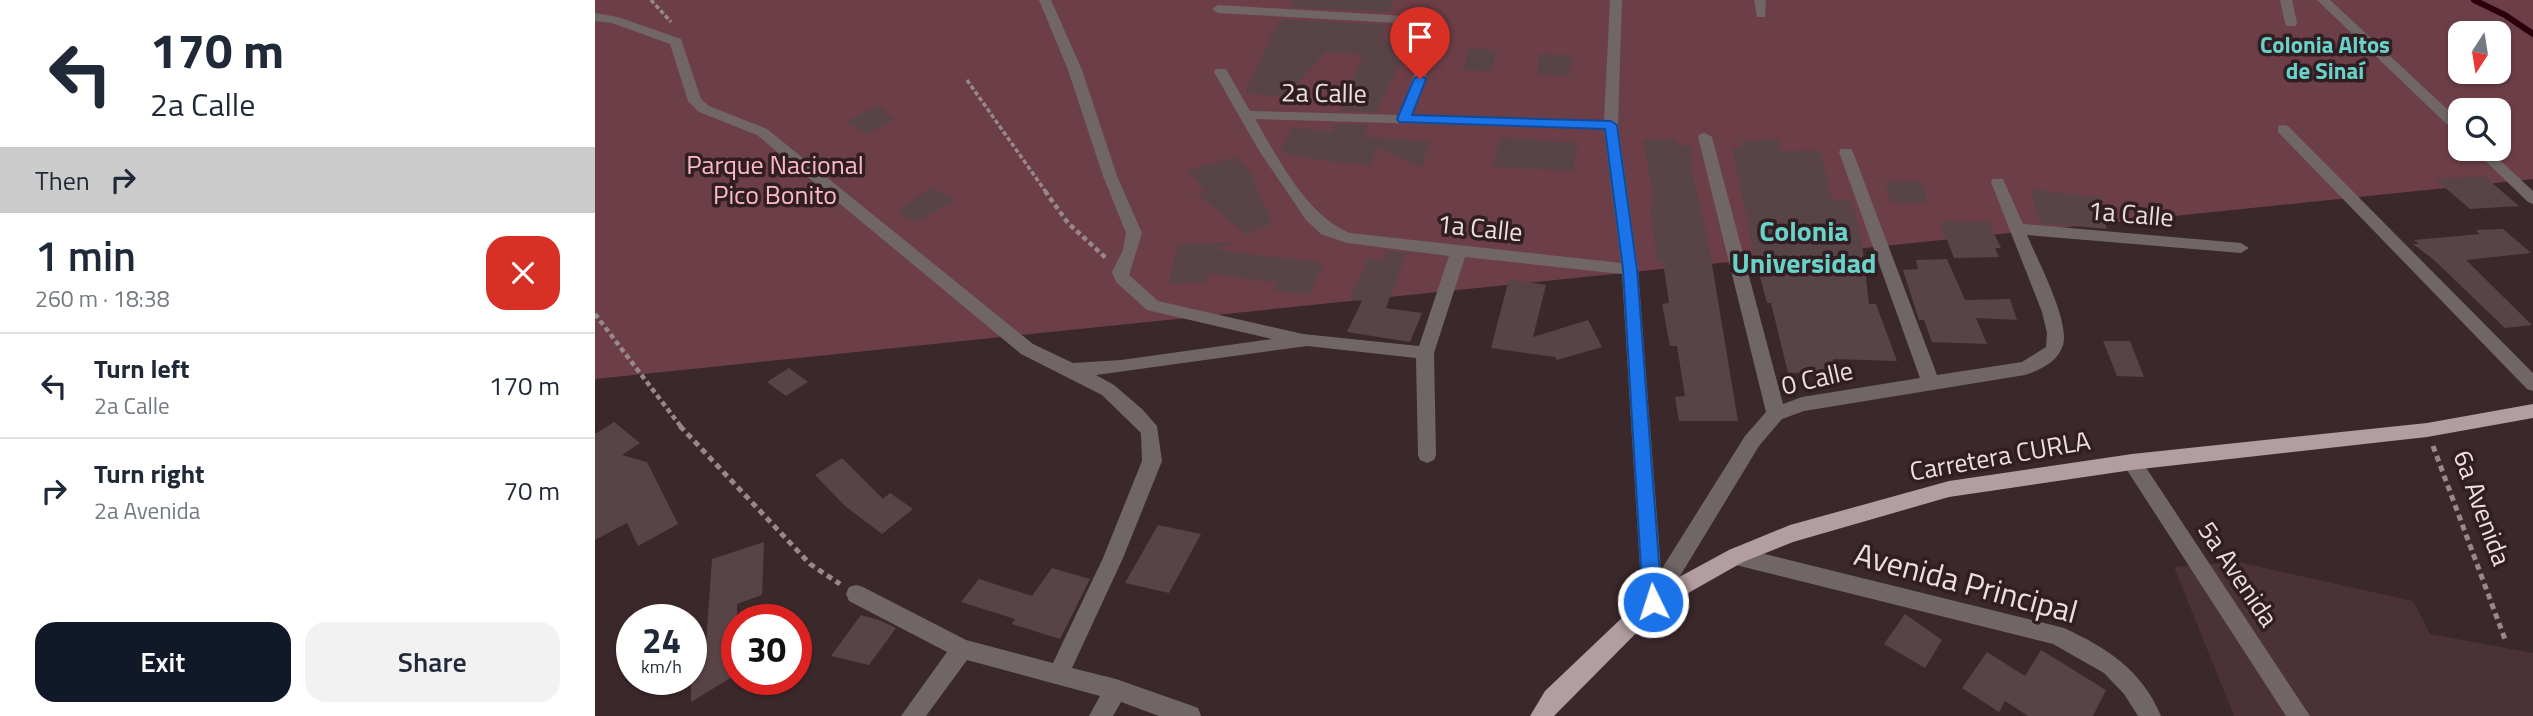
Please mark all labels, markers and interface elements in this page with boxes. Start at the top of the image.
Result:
pin [1390,7,1450,79]
text: 170 m [150,12,284,87]
icon: arrive [1401,18,1439,56]
north arrow [2448,21,2511,84]
map controls [2448,21,2511,161]
district label: Colonia Altos de Sinaí [2260,27,2390,88]
icon: left [35,28,126,119]
street label: 2a Calle [1281,72,1367,113]
text: 2a Calle [150,80,255,128]
button: search [2448,98,2511,161]
park label: Parque Nacional Pico Bonito [686,145,864,214]
text: Then [35,161,90,200]
icon: right [104,161,142,199]
street label: 1a Calle [2087,190,2175,237]
street label: 1a Calle [1435,204,1525,251]
district label: Colonia Universidad [1732,209,1876,284]
text: 1 min [35,223,136,287]
button: close [486,236,560,310]
text: 260 m · 18:38 [35,281,170,316]
text: Turn left [94,349,189,388]
street label: 0 Calle [1777,350,1857,405]
text: 170 m [489,366,560,405]
icon: left [35,367,73,405]
text: 2a Calle [94,388,170,423]
street label: Carretera CURLA [1907,420,2093,491]
street label: 6a Avenida [2444,445,2521,571]
text: Turn right [94,454,205,493]
text: 70 m [503,471,560,510]
icon: right [35,472,73,510]
text: 2a Avenida [94,493,200,528]
street label: 5a Avenida [2189,513,2288,634]
street label: Avenida Principal [1849,529,2083,635]
position arrow [1616,565,1690,639]
speed limit sign: 30 [721,604,812,695]
text: 24 [642,613,681,667]
button: Exit [35,622,291,702]
button: Share [305,622,560,702]
text: km/h [641,653,682,680]

